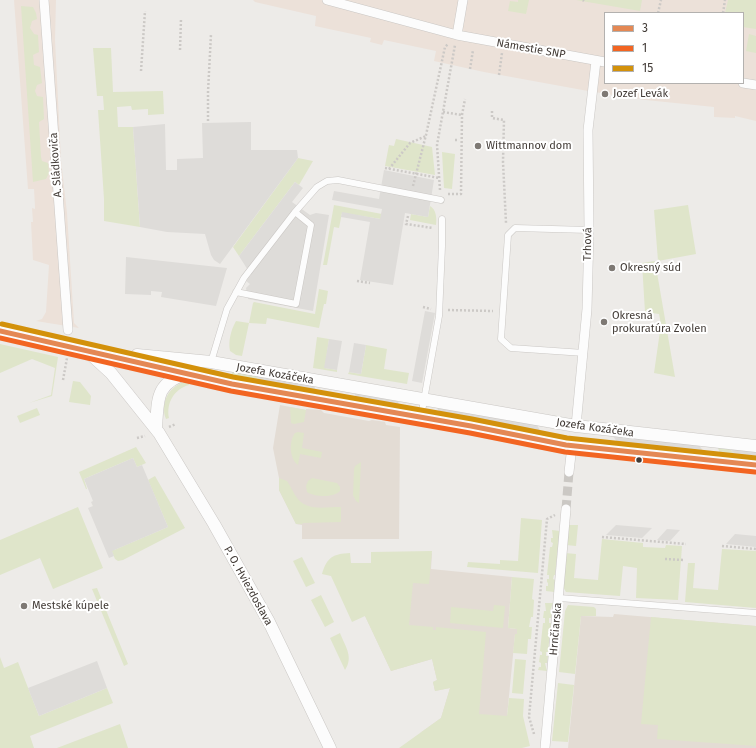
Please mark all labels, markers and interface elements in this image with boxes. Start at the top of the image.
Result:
legend [604,12,744,84]
text: 3 [642,21,648,35]
street label: Námestie SNP [495,36,567,62]
text: 1 [642,41,647,55]
text: 15 [642,61,653,75]
place label: Jozef Levák [613,87,668,101]
marker: Jozef Levák [600,89,610,99]
street label: A. Sládkoviča [47,132,65,198]
place label: Wittmannov dom [486,139,572,153]
marker: Wittmannov dom [473,141,483,151]
street label: Trhová [581,227,595,261]
place label: Okresný súd [620,261,681,275]
marker: Okresný súd [607,263,617,273]
place label: Okresná prokuratúra Zvolen [612,309,707,335]
marker: Okresná prokuratúra Zvolen [599,317,609,327]
street label: Jozefa Kozáčeka [235,361,315,387]
street label: Jozefa Kozáčeka [555,416,635,440]
unlabelled marker [634,455,644,465]
street label: P. O. Hviezdoslava [221,544,275,628]
place label: Mestské kúpele [32,599,109,613]
marker: Mestské kúpele [19,601,29,611]
street label: Hrnčiarska [547,602,565,656]

